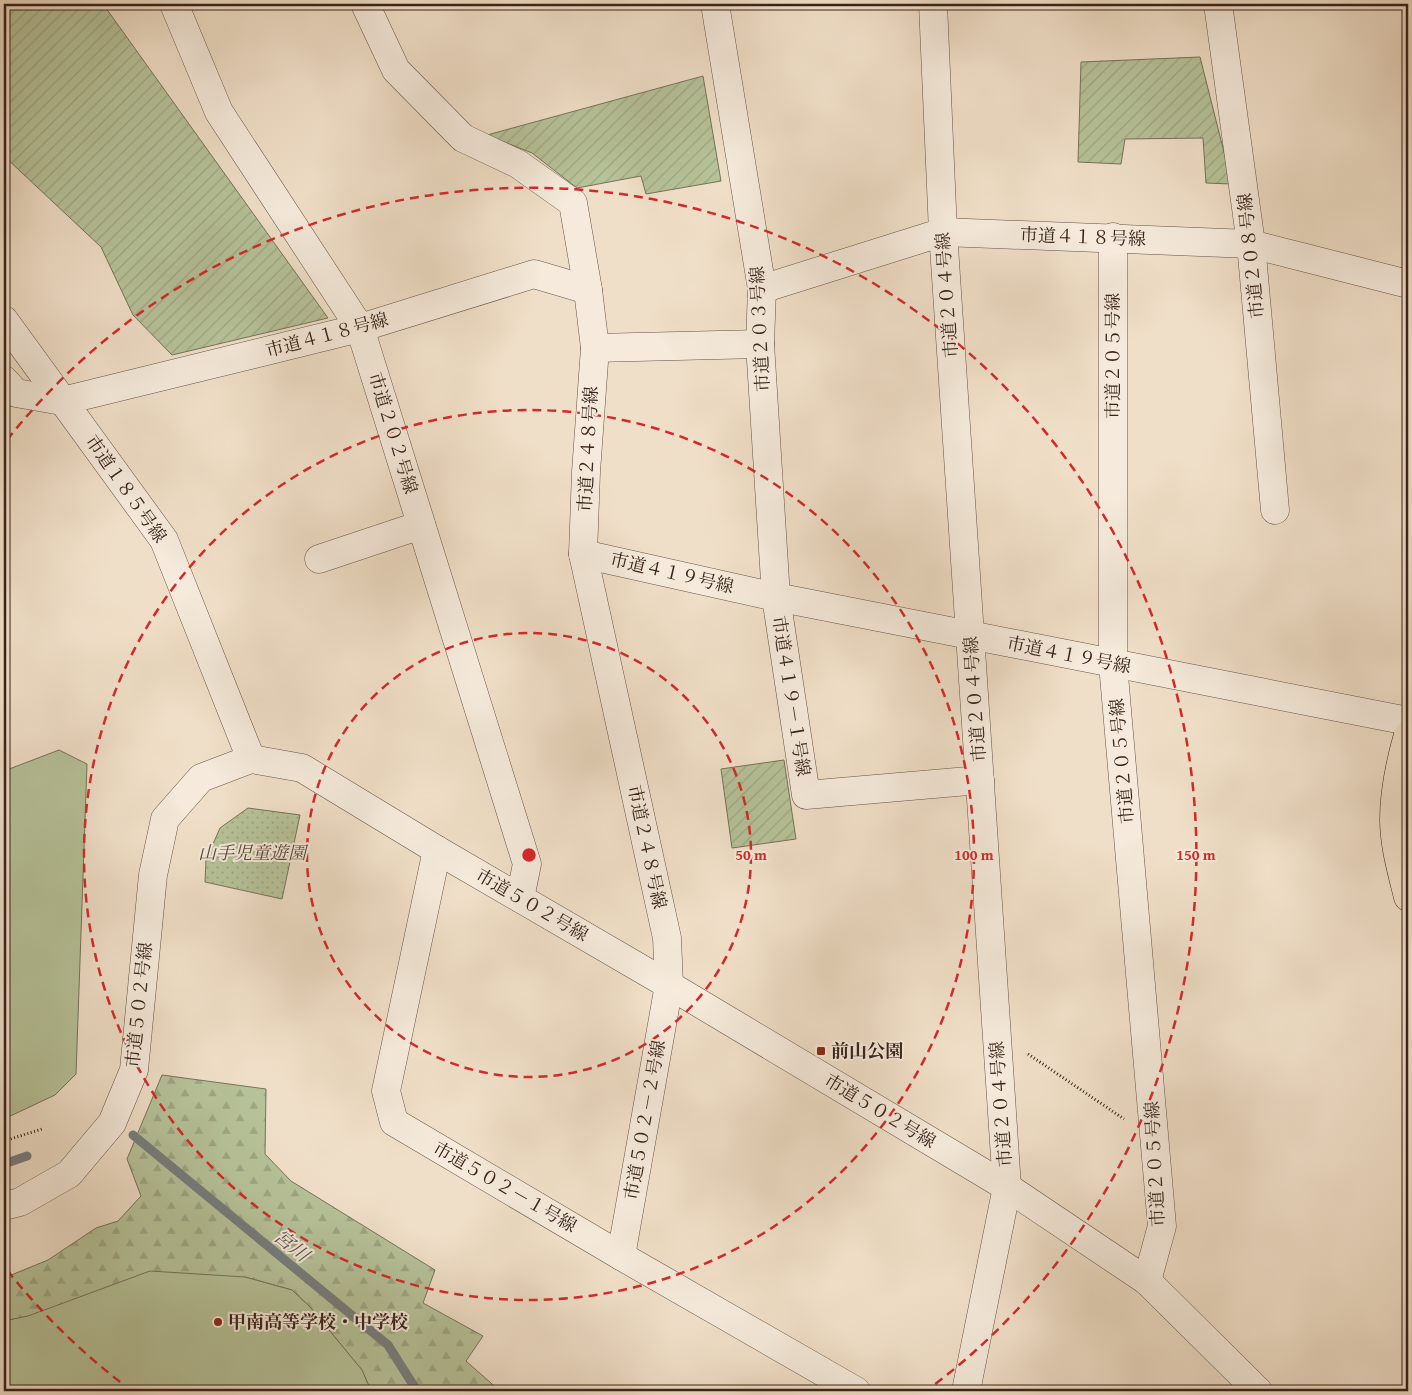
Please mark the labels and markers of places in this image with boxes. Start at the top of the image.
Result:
centre of rings [520,846,538,864]
place label: 前山公園 [831,1037,903,1064]
marker: 前山公園 [815,1045,827,1057]
place label: 甲南高等学校・中学校 [228,1308,408,1335]
marker: 甲南高等学校・中学校 [212,1316,224,1328]

